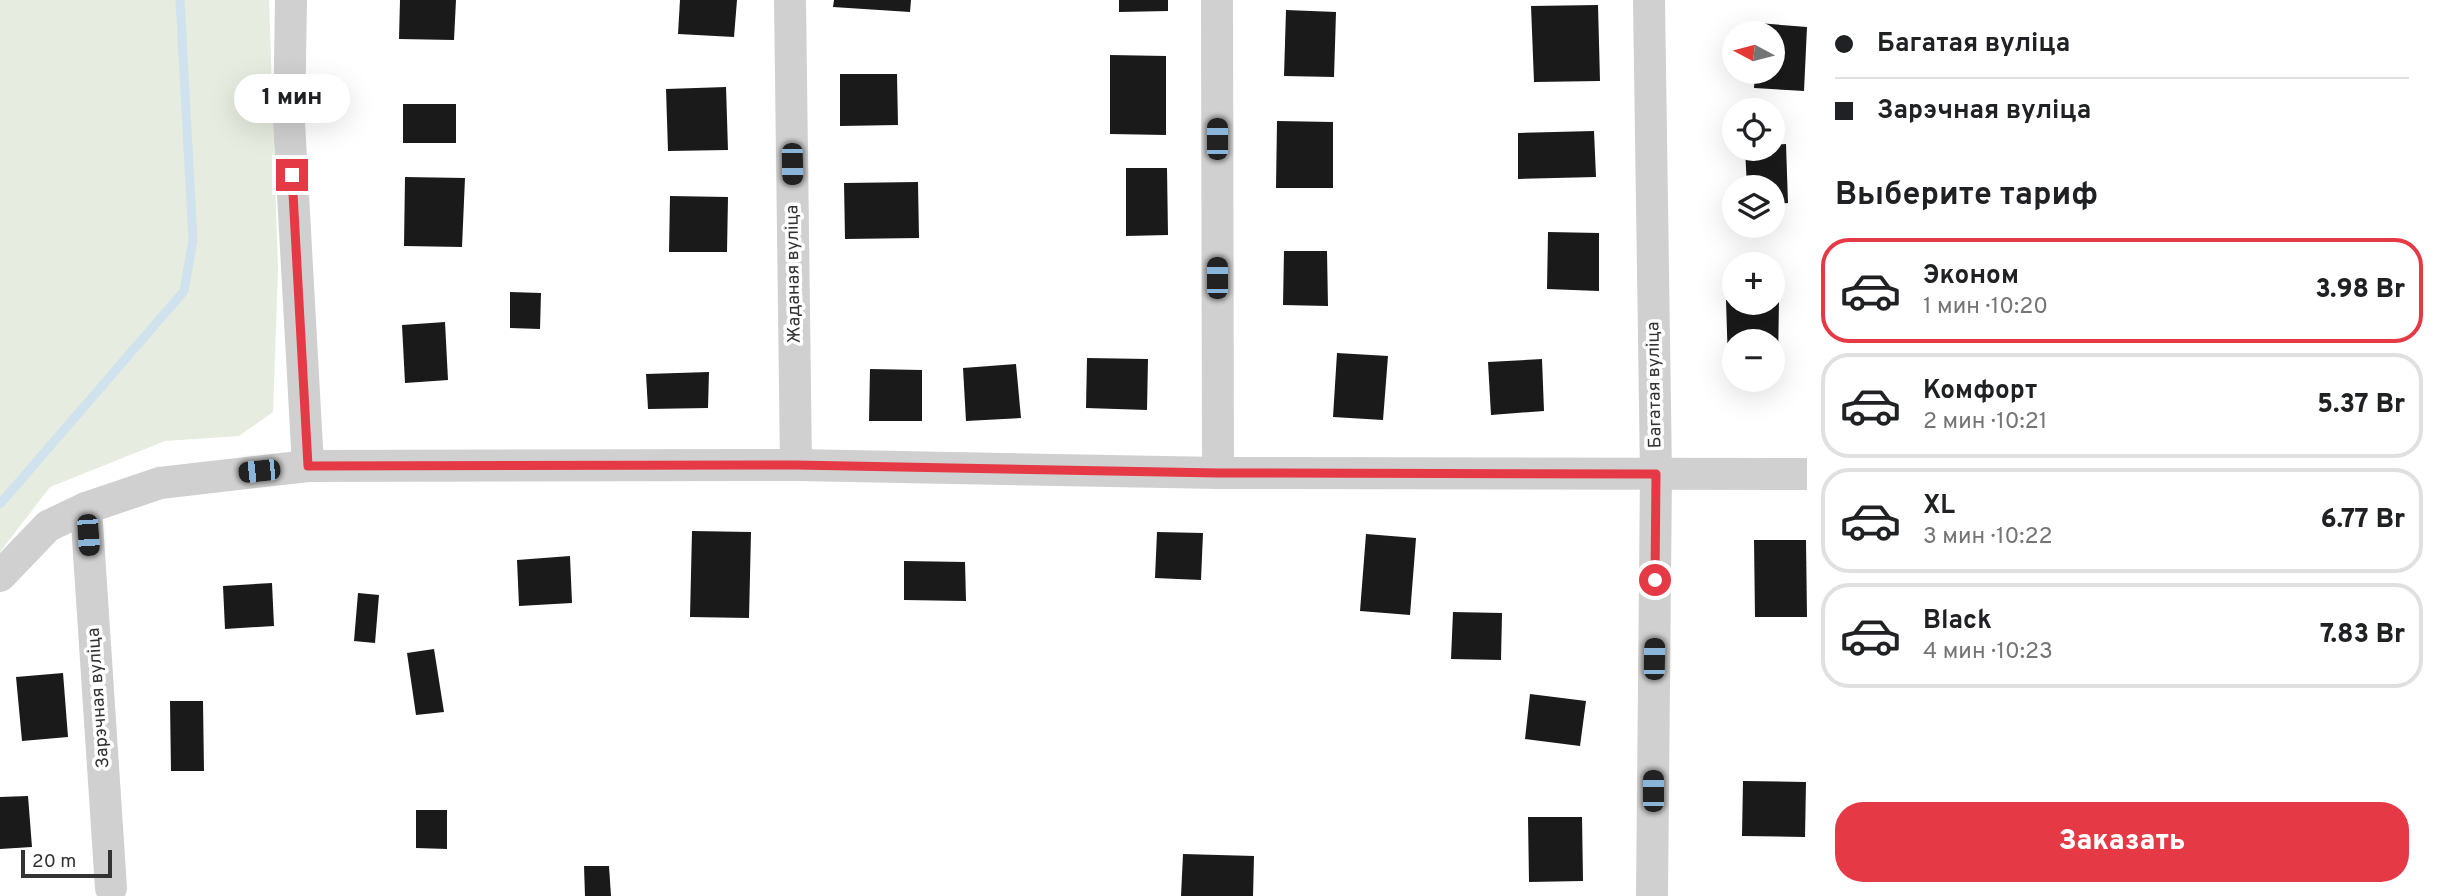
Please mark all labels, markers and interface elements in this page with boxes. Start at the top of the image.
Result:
north arrow [1722,21,1785,84]
map controls [1722,21,1785,392]
text: Багатая вуліца [1877,28,2070,61]
callout: 1 мин [234,74,350,122]
text: 1 мин [262,84,322,113]
text: Зарэчная вуліца [1877,95,2091,128]
button: locate [1722,98,1785,161]
car [1207,118,1228,160]
car [782,143,803,185]
route end [276,159,308,191]
button: layers [1722,175,1785,238]
text: Выберите тариф [1835,176,2098,216]
street label: Жаданая вуліца [781,205,807,343]
button: + [1722,252,1785,315]
car [1207,257,1228,299]
icon: car [1839,259,1902,322]
text: Эконом [1923,260,2019,293]
text: 3.98 Br [2315,274,2405,307]
text: 1 мин · 10:20 [1923,293,2048,322]
street label: Багатая вуліца [1642,321,1668,449]
button: − [1722,329,1785,392]
icon: car [1839,374,1902,437]
text: Комфорт [1923,375,2037,408]
text: 5.37 Br [2317,389,2405,422]
text: 2 мин · 10:21 [1923,408,2047,437]
car [238,458,281,484]
icon: car [1839,489,1902,552]
text: XL [1923,490,1955,523]
text: 6.77 Br [2320,504,2405,537]
car [77,513,100,557]
text: 3 мин · 10:22 [1923,523,2053,552]
route start [1639,564,1671,596]
icon: car [1839,604,1902,667]
text: Black [1923,605,1992,638]
text: 7.83 Br [2320,619,2405,652]
street label: Зарэчная вуліца [83,627,115,769]
car [1644,638,1665,680]
text: 4 мин · 10:23 [1923,638,2053,667]
car [1643,770,1664,812]
button: Заказать [1835,802,2409,882]
scale bar [21,847,112,879]
text: 20 m [32,850,76,874]

